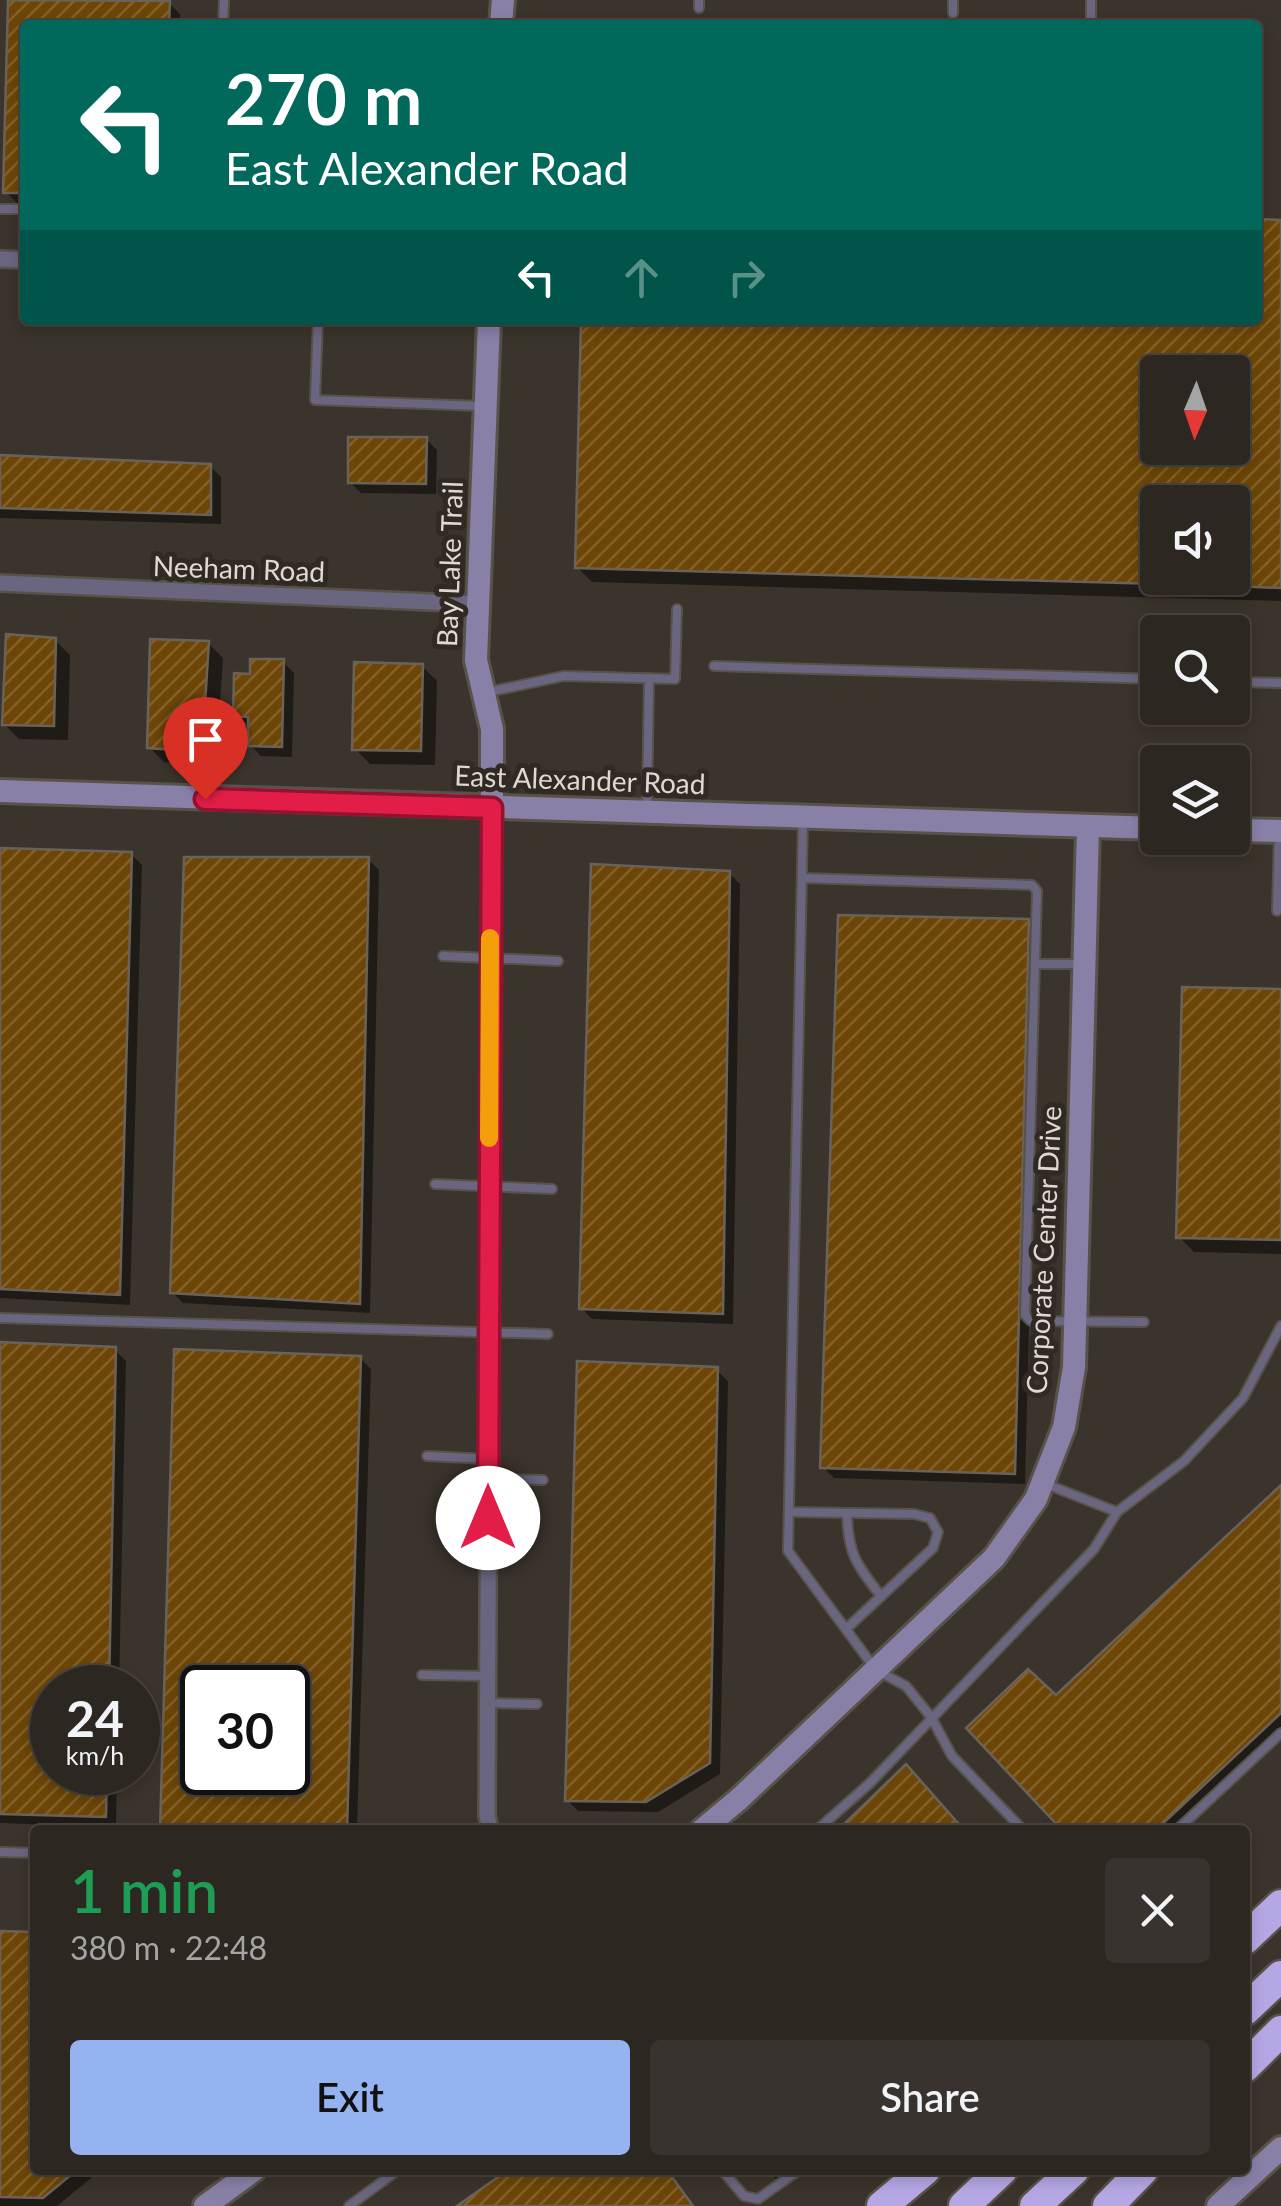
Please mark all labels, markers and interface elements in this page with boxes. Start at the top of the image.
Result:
text: 270 m [225,56,422,140]
icon: left [60,60,190,190]
text: East Alexander Road [225,141,629,195]
icon: left [509,250,564,305]
icon: ahead [614,250,669,305]
icon: right [719,250,774,305]
north arrow [1140,355,1250,465]
map controls [1140,355,1250,855]
street label: Bay Lake Trail [429,480,469,647]
button: sound [1140,485,1250,595]
street label: Neeham Road [152,548,326,588]
button: search [1140,615,1250,725]
pin [163,697,248,800]
icon: arrive [178,712,233,767]
button: layers [1140,745,1250,855]
street label: East Alexander Road [454,758,706,800]
street label: Corporate Center Drive [1018,1105,1068,1395]
position arrow [436,1466,540,1570]
speed limit sign: 30 [180,1665,310,1795]
text: 24 [66,1688,124,1748]
text: km/h [66,1740,124,1770]
text: 1 min [70,1854,218,1926]
button: close [1105,1858,1210,1963]
text: 380 m · 22:48 [70,1928,267,1967]
button: Exit [70,2040,630,2155]
button: Share [650,2040,1210,2155]

